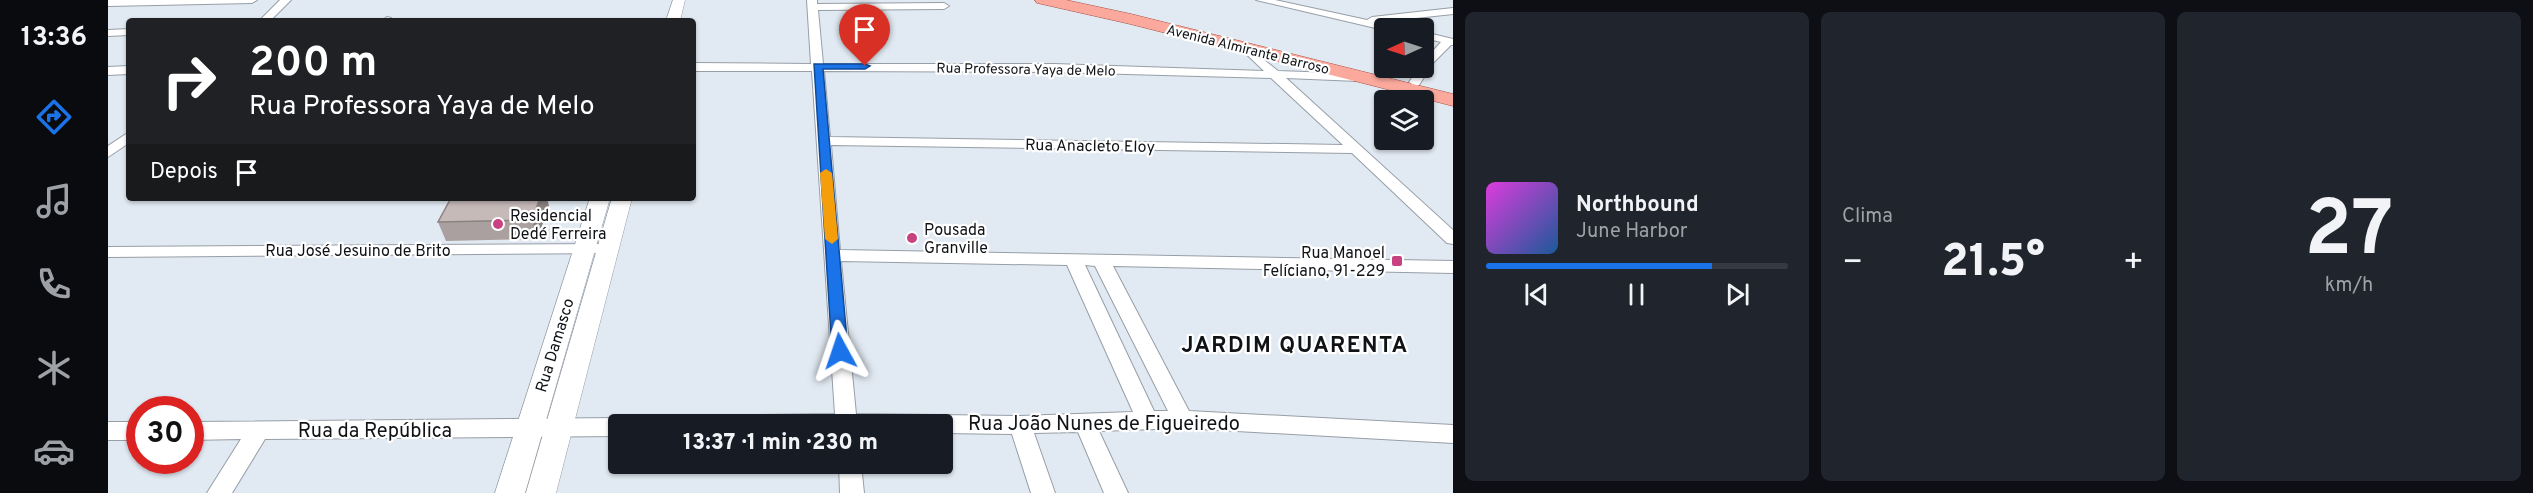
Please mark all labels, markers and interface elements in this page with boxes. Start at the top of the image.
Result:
pin [839,4,890,66]
icon: arrive [848,13,881,46]
north arrow [1374,18,1434,78]
map controls [1374,18,1434,150]
text: 13:36 [21,21,87,55]
street label: Avenida Almirante Barroso [1164,22,1331,79]
text: 200 m [249,38,377,91]
icon: right [150,42,228,120]
street label: Rua Professora Yaya de Melo [936,60,1116,81]
text: Rua Professora Yaya de Melo [249,90,594,124]
button: layers [1374,90,1434,150]
icon: directions [33,96,75,138]
street label: Rua Anacleto Eloy [1025,136,1155,158]
icon: arrive [230,156,263,189]
text: Depois [150,159,218,186]
icon: music [33,180,75,222]
text: 27 [2305,184,2393,283]
text: Northbound [1576,192,1699,219]
text: Clima [1842,204,1893,230]
place label: Residencial Dedé Ferreira [510,207,606,245]
marker: Residencial Dedé Ferreira [491,217,505,231]
text: June Harbor [1576,219,1688,245]
place label: Pousada Granville [924,221,988,259]
marker: Pousada Granville [905,231,919,245]
text: 21.5° [1941,235,2045,292]
street label: Rua José Jesuino de Brito [265,242,451,262]
text: − [1842,243,1863,285]
text: + [2123,243,2144,285]
place label: Rua Manoel Felíciano, 91-229 [1263,244,1385,282]
marker: Rua Manoel Felíciano, 91-229 [1390,254,1404,268]
icon: phone [33,263,75,305]
text: km/h [2325,273,2373,299]
icon: previous [1520,278,1553,311]
icon: pause [1620,278,1653,311]
icon: next [1721,278,1754,311]
street label: Rua Damasco [532,296,580,395]
position arrow [808,319,872,383]
district label: JARDIM QUARENTA [1181,333,1409,360]
icon: climate [33,347,75,389]
speed limit sign: 30 [126,396,204,474]
street label: Rua João Nunes de Figueiredo [968,412,1240,438]
street label: Rua da República [298,419,452,445]
icon: car [33,430,75,472]
text: 13:37 · 1 min · 230 m [683,430,878,457]

